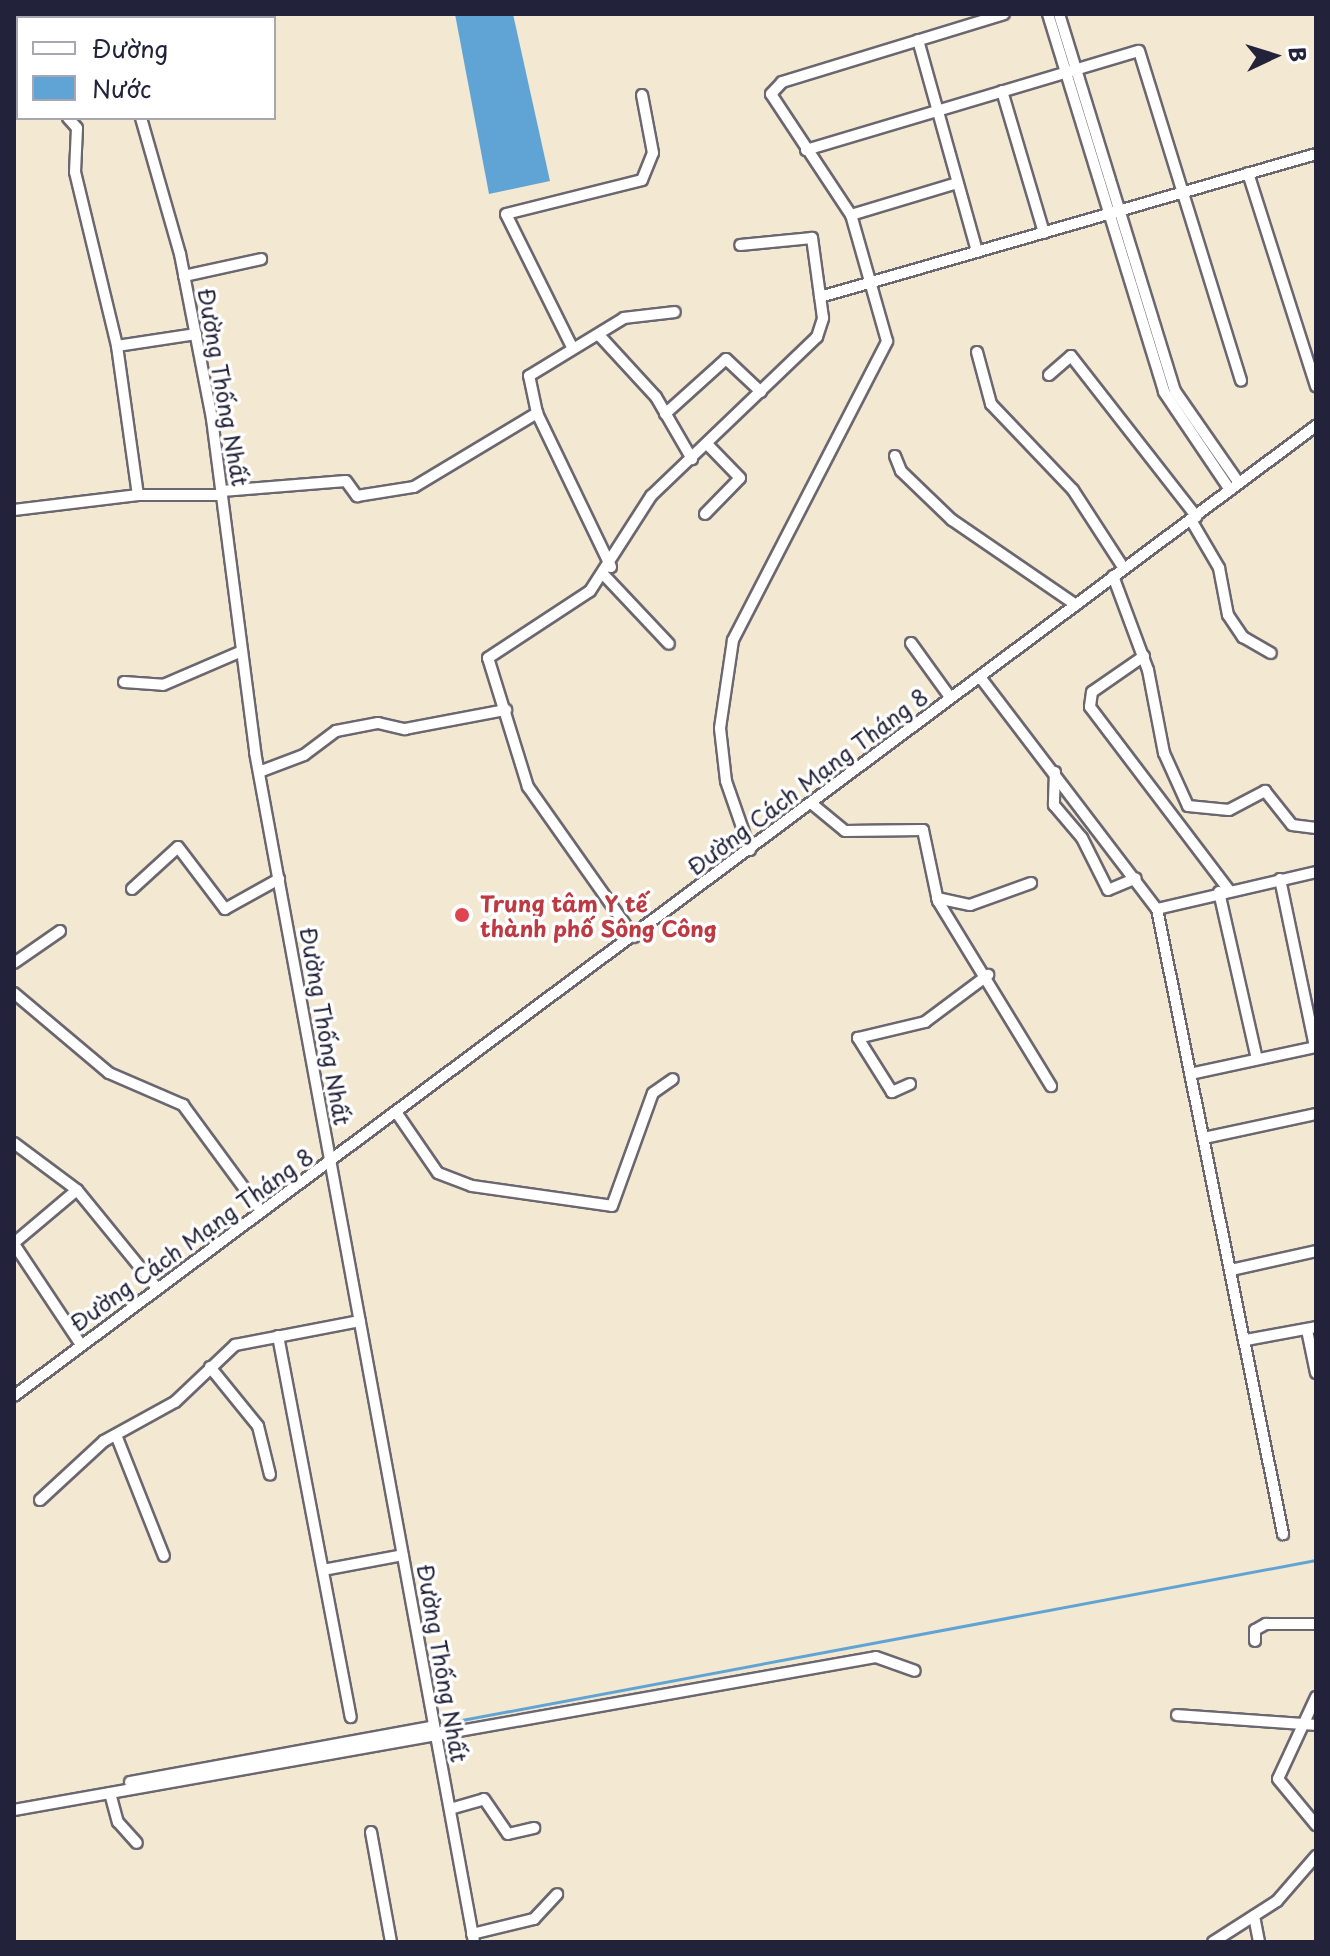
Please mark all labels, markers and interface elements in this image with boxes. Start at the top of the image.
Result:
legend [16,16,276,120]
north arrow [1234,16,1314,96]
text: Đường [92,30,168,66]
text: B [1281,46,1315,63]
text: Nước [92,70,151,106]
street label: Đường Thống Nhất [194,286,254,488]
street label: Đường Cách Mạng Tháng 8 [682,682,932,880]
place label: Trung tâm Y tế thành phố Sông Công [480,889,718,940]
marker: Trung tâm Y tế thành phố Sông Công [451,904,473,926]
street label: Đường Thống Nhất [296,925,356,1127]
street label: Đường Cách Mạng Tháng 8 [65,1142,317,1336]
street label: Đường Thống Nhất [413,1562,473,1764]

